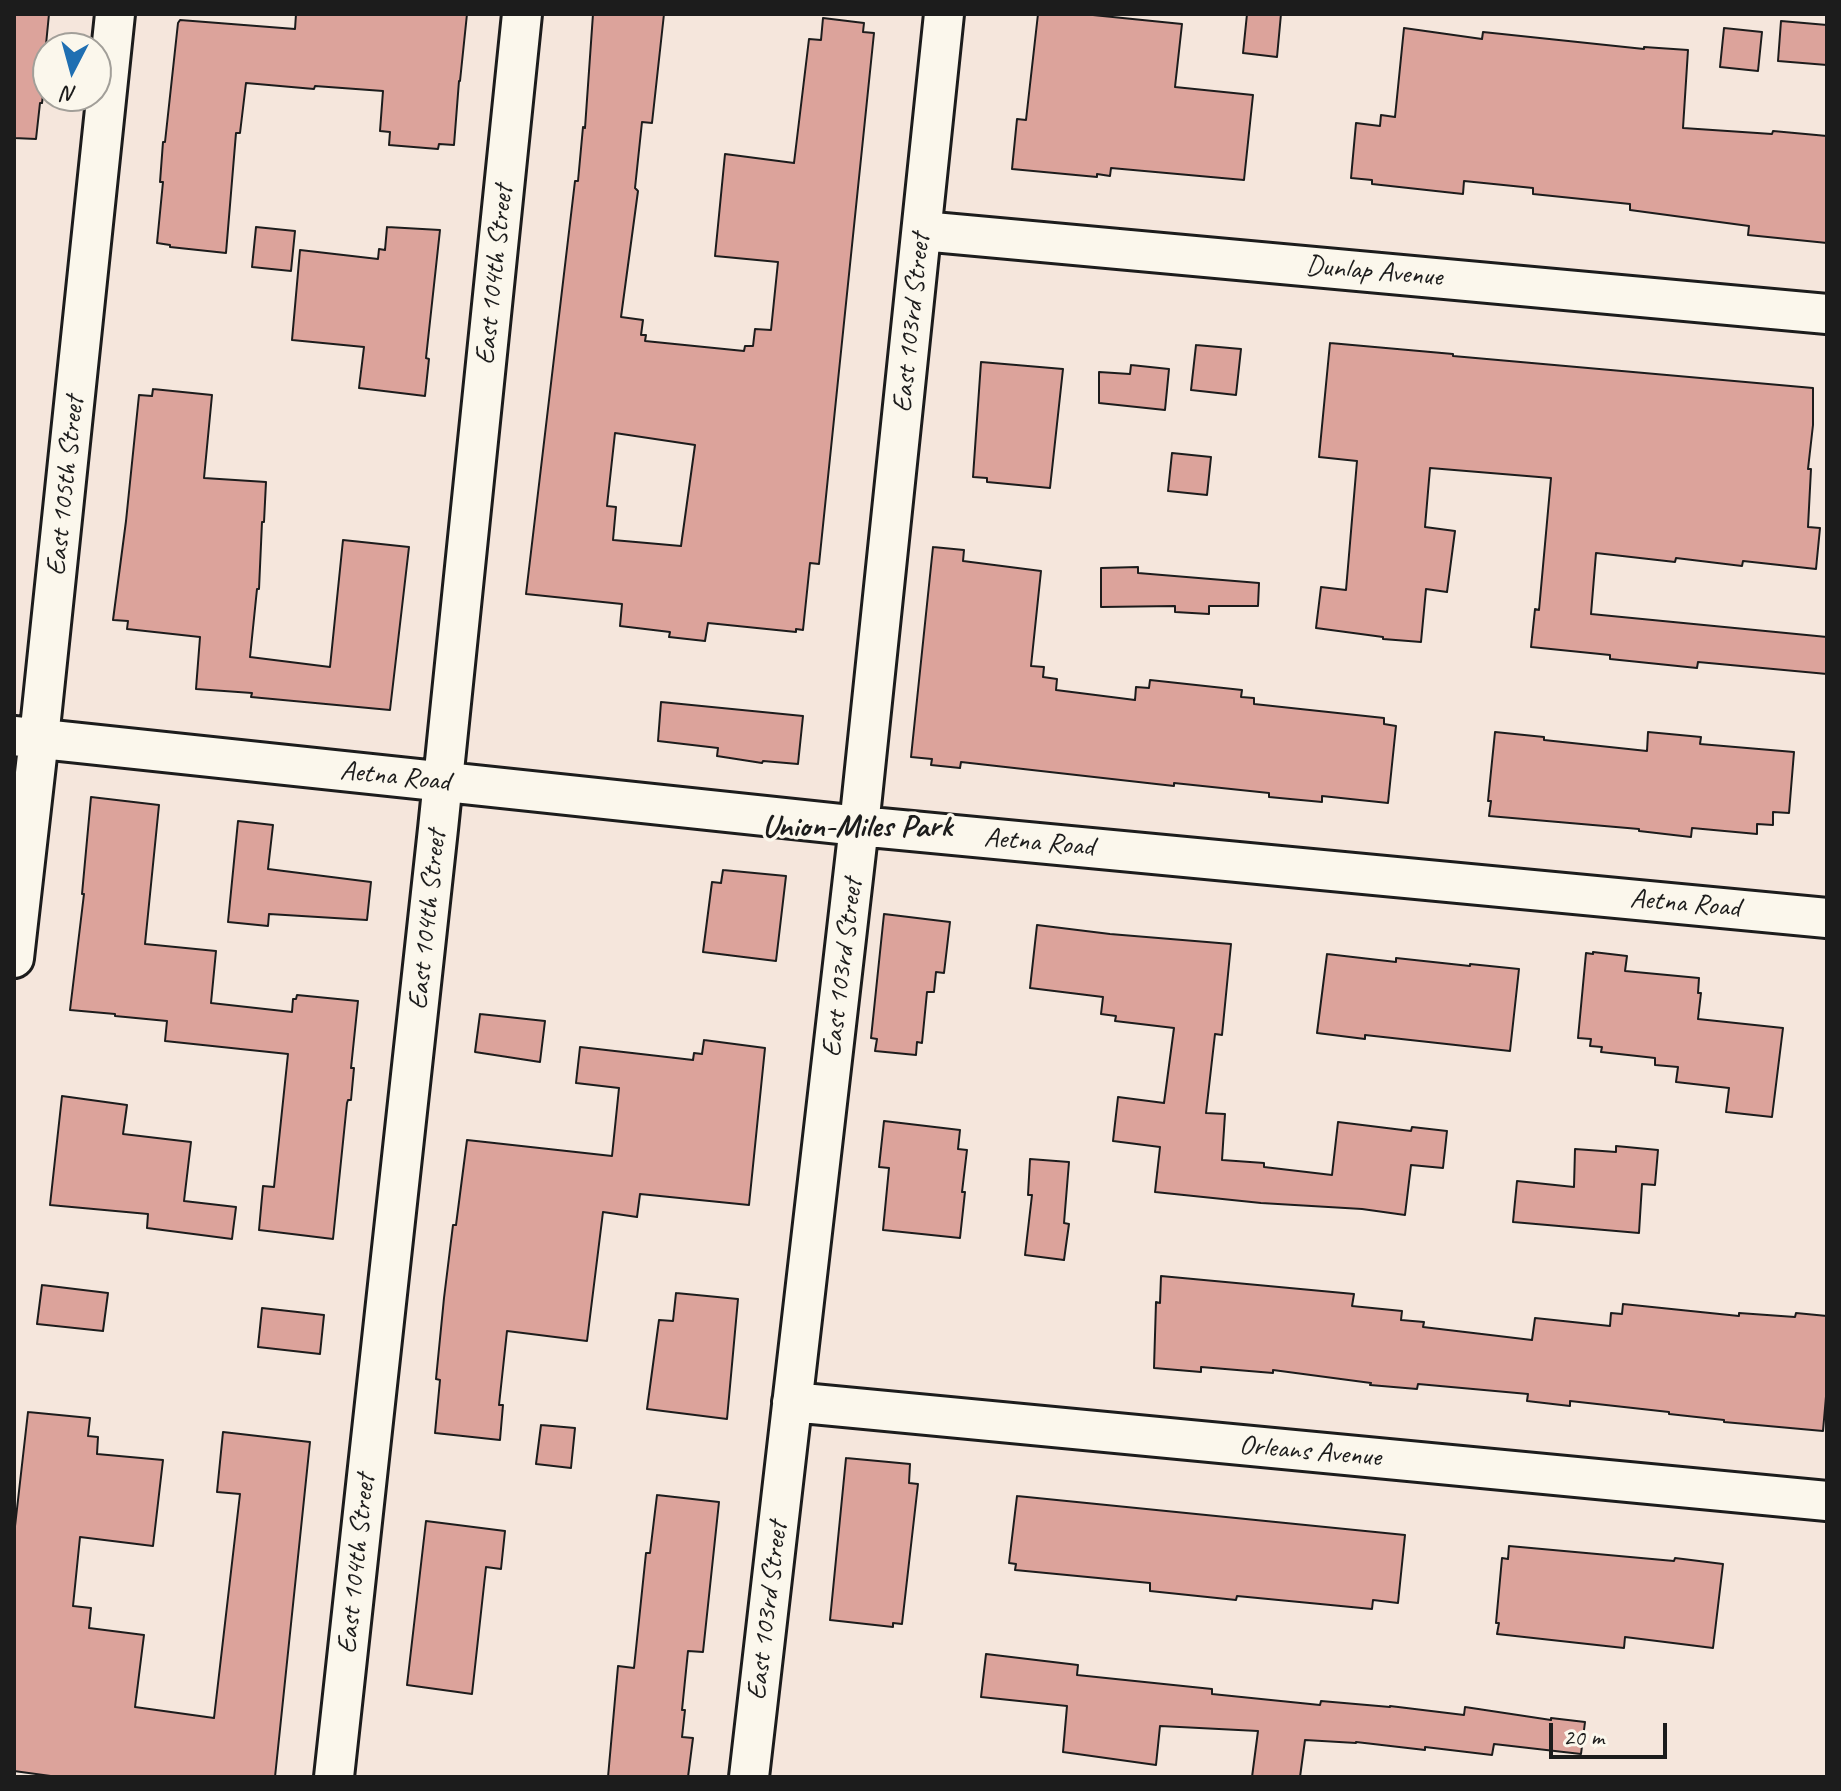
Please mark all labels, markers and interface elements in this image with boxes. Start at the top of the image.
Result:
north arrow [32,32,112,112]
text: N [61,79,78,109]
street label: East 104th Street [469,184,521,366]
street label: East 103rd Street [886,232,938,414]
street label: Dunlap Avenue [1304,249,1444,295]
street label: East 105th Street [40,395,92,577]
street label: Aetna Road [339,755,451,799]
district label: Union-Miles Park [762,809,952,847]
street label: Aetna Road [983,821,1095,865]
street label: East 104th Street [402,829,454,1011]
street label: East 103rd Street [815,877,871,1059]
street label: Aetna Road [1629,882,1741,926]
street label: Orleans Avenue [1238,1429,1382,1475]
street label: East 104th Street [331,1473,383,1655]
street label: East 103rd Street [740,1520,796,1702]
scale bar [1553,1707,1671,1757]
text: 20 m [1563,1722,1604,1752]

